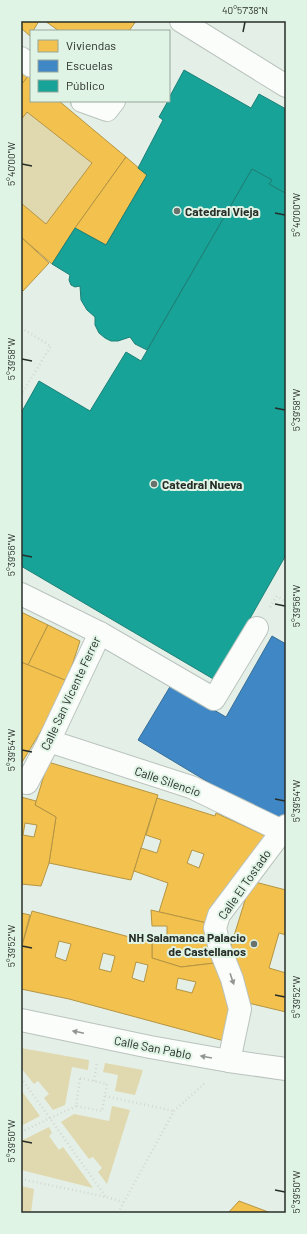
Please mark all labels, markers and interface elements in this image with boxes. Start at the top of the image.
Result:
text: 40°57'38"N [222,4,268,16]
legend [30,30,170,102]
text: Viviendas [66,38,116,52]
text: Escuelas [66,58,113,72]
text: Público [66,78,105,92]
text: 5°40'00"W [5,142,17,186]
text: 5°40'00"W [290,193,302,237]
place label: Catedral Vieja [185,204,259,218]
marker: Catedral Vieja [172,206,182,216]
text: 5°39'58"W [5,338,17,380]
text: 5°39'58"W [290,389,302,431]
place label: Catedral Nueva [162,477,242,491]
marker: Catedral Nueva [149,479,159,489]
text: 5°39'56"W [5,534,17,576]
text: 5°39'56"W [290,585,302,627]
street label: Calle San Vicente Ferrer [37,633,103,752]
text: 5°39'54"W [5,729,17,771]
street label: Calle Silencio [133,763,203,799]
text: 5°39'54"W [290,780,302,822]
street label: Calle El Tostado [215,846,273,922]
text: 5°39'52"W [5,925,17,967]
place label: NH Salamanca Palacio de Castellanos [128,930,246,958]
marker: NH Salamanca Palacio de Castellanos [249,939,259,949]
one-way arrow [229,974,235,986]
text: 5°39'52"W [290,976,302,1018]
one-way arrow [72,1029,85,1035]
street label: Calle San Pablo [113,1033,193,1061]
one-way arrow [200,1054,212,1060]
text: 5°39'50"W [5,1119,17,1162]
text: 5°39'50"W [290,1170,302,1213]

